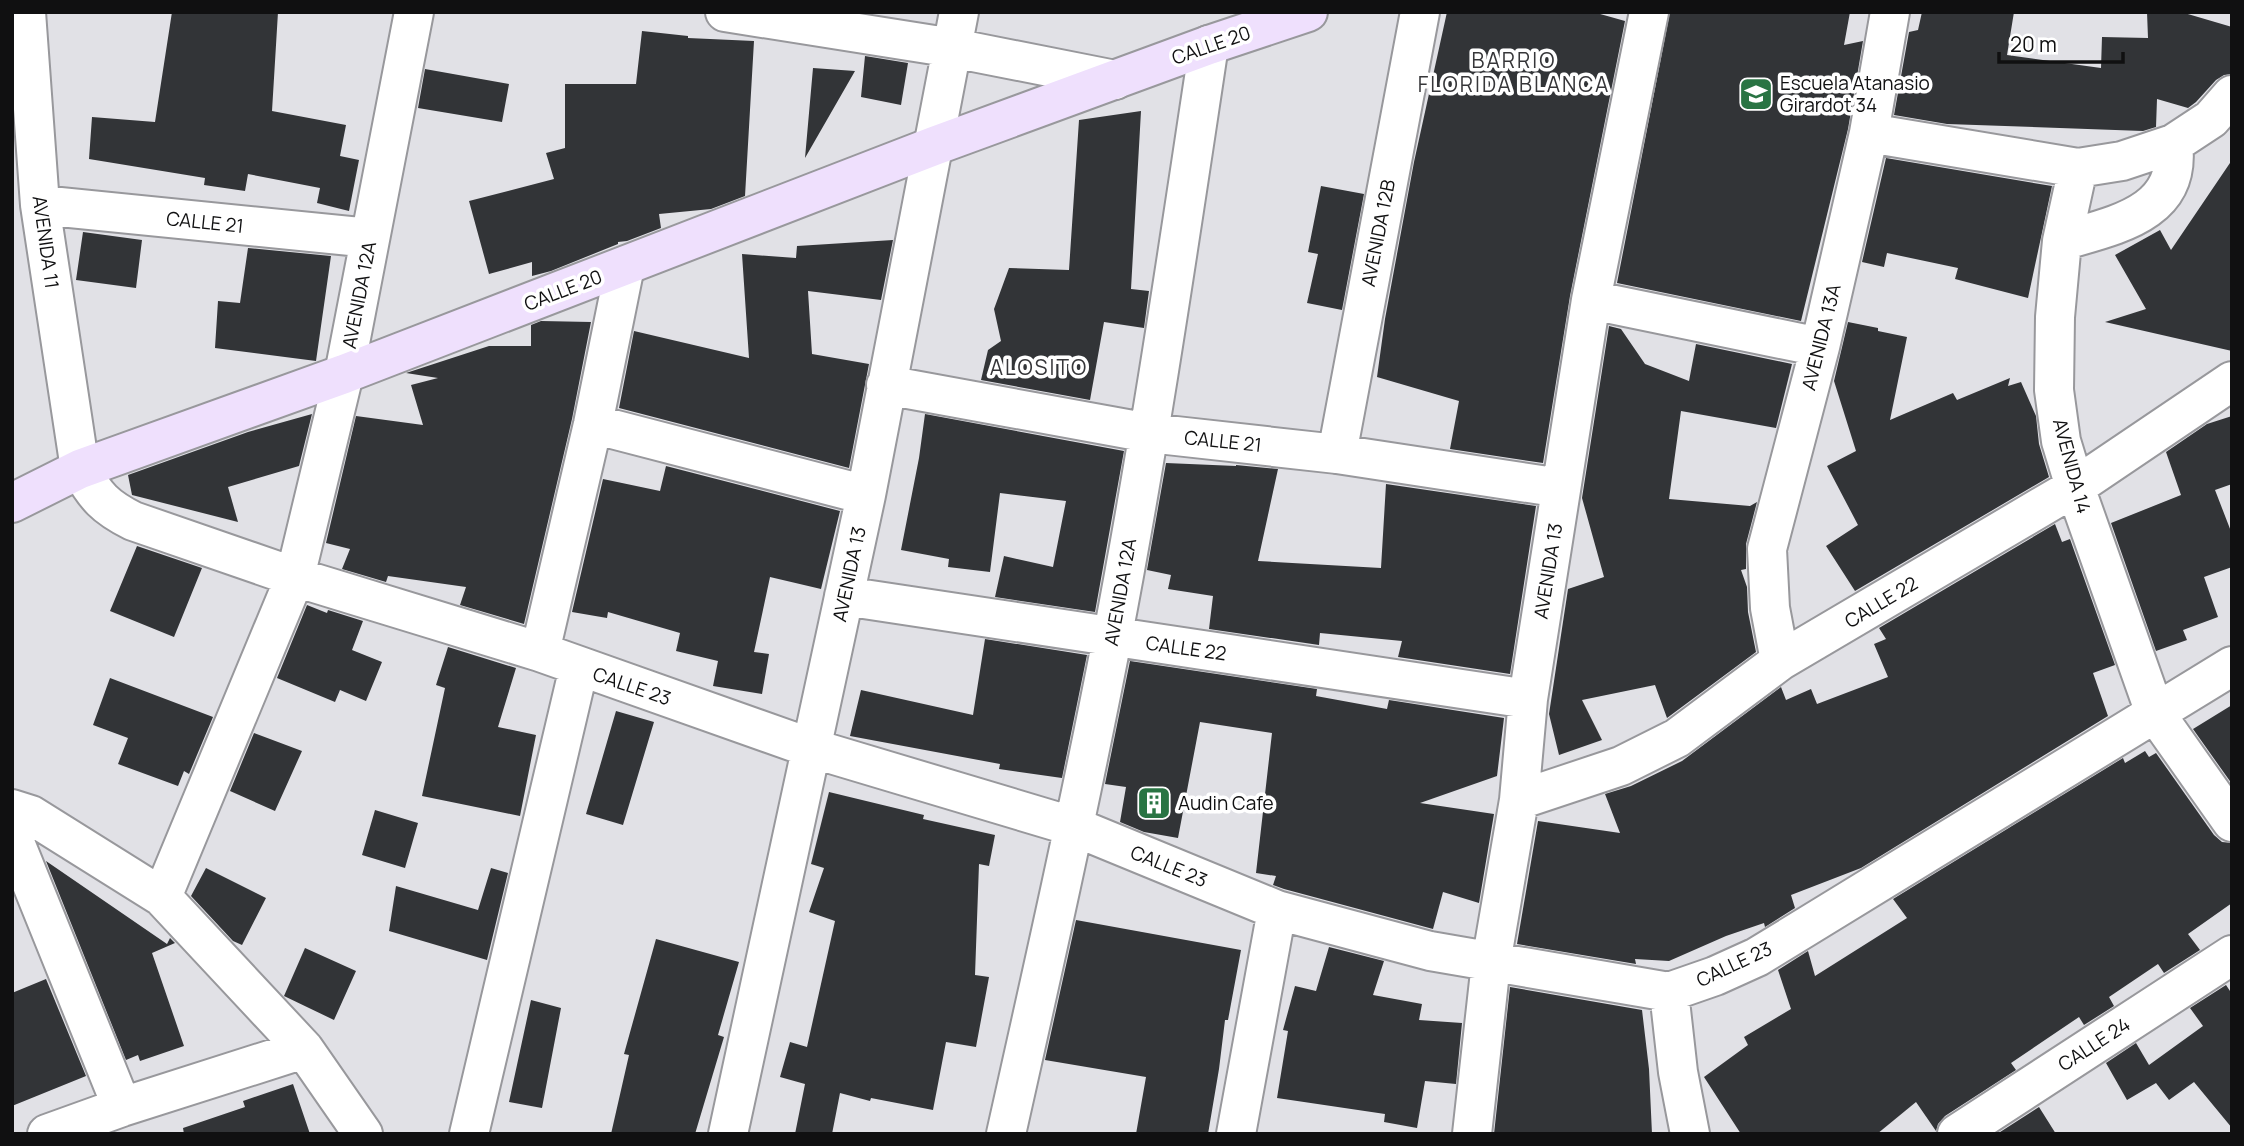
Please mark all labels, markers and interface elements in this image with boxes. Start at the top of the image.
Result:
street label: CALLE 20 [1168,19,1254,71]
scale bar [1999,21,2123,65]
text: 20 m [2010,30,2057,58]
district label: BARRIO FLORIDA BLANCA [1418,46,1610,98]
place label: Escuela Atanasio Girardot 34 [1780,70,1930,118]
school or university icon: Escuela Atanasio Girardot 34 [1737,75,1775,113]
street label: AVENIDA 12B [1355,177,1401,289]
street label: AVENIDA 11 [27,194,65,290]
street label: CALLE 21 [165,205,245,239]
street label: AVENIDA 12A [336,239,382,351]
street label: CALLE 20 [520,263,606,317]
street label: AVENIDA 13A [1795,281,1847,393]
district label: ALOSITO [990,353,1088,381]
street label: AVENIDA 14 [2047,416,2097,516]
street label: CALLE 21 [1183,424,1263,458]
street label: AVENIDA 13 [1528,521,1568,621]
street label: AVENIDA 13 [826,524,872,624]
street label: AVENIDA 12A [1098,536,1142,648]
street label: CALLE 22 [1840,570,1922,634]
street label: CALLE 22 [1144,629,1228,667]
street label: CALLE 23 [590,661,674,711]
building icon: Audin Cafe [1135,784,1173,822]
place label: Audin Cafe [1178,790,1274,816]
street label: CALLE 23 [1127,839,1211,893]
street label: CALLE 23 [1692,935,1776,993]
street label: CALLE 24 [2053,1011,2135,1077]

